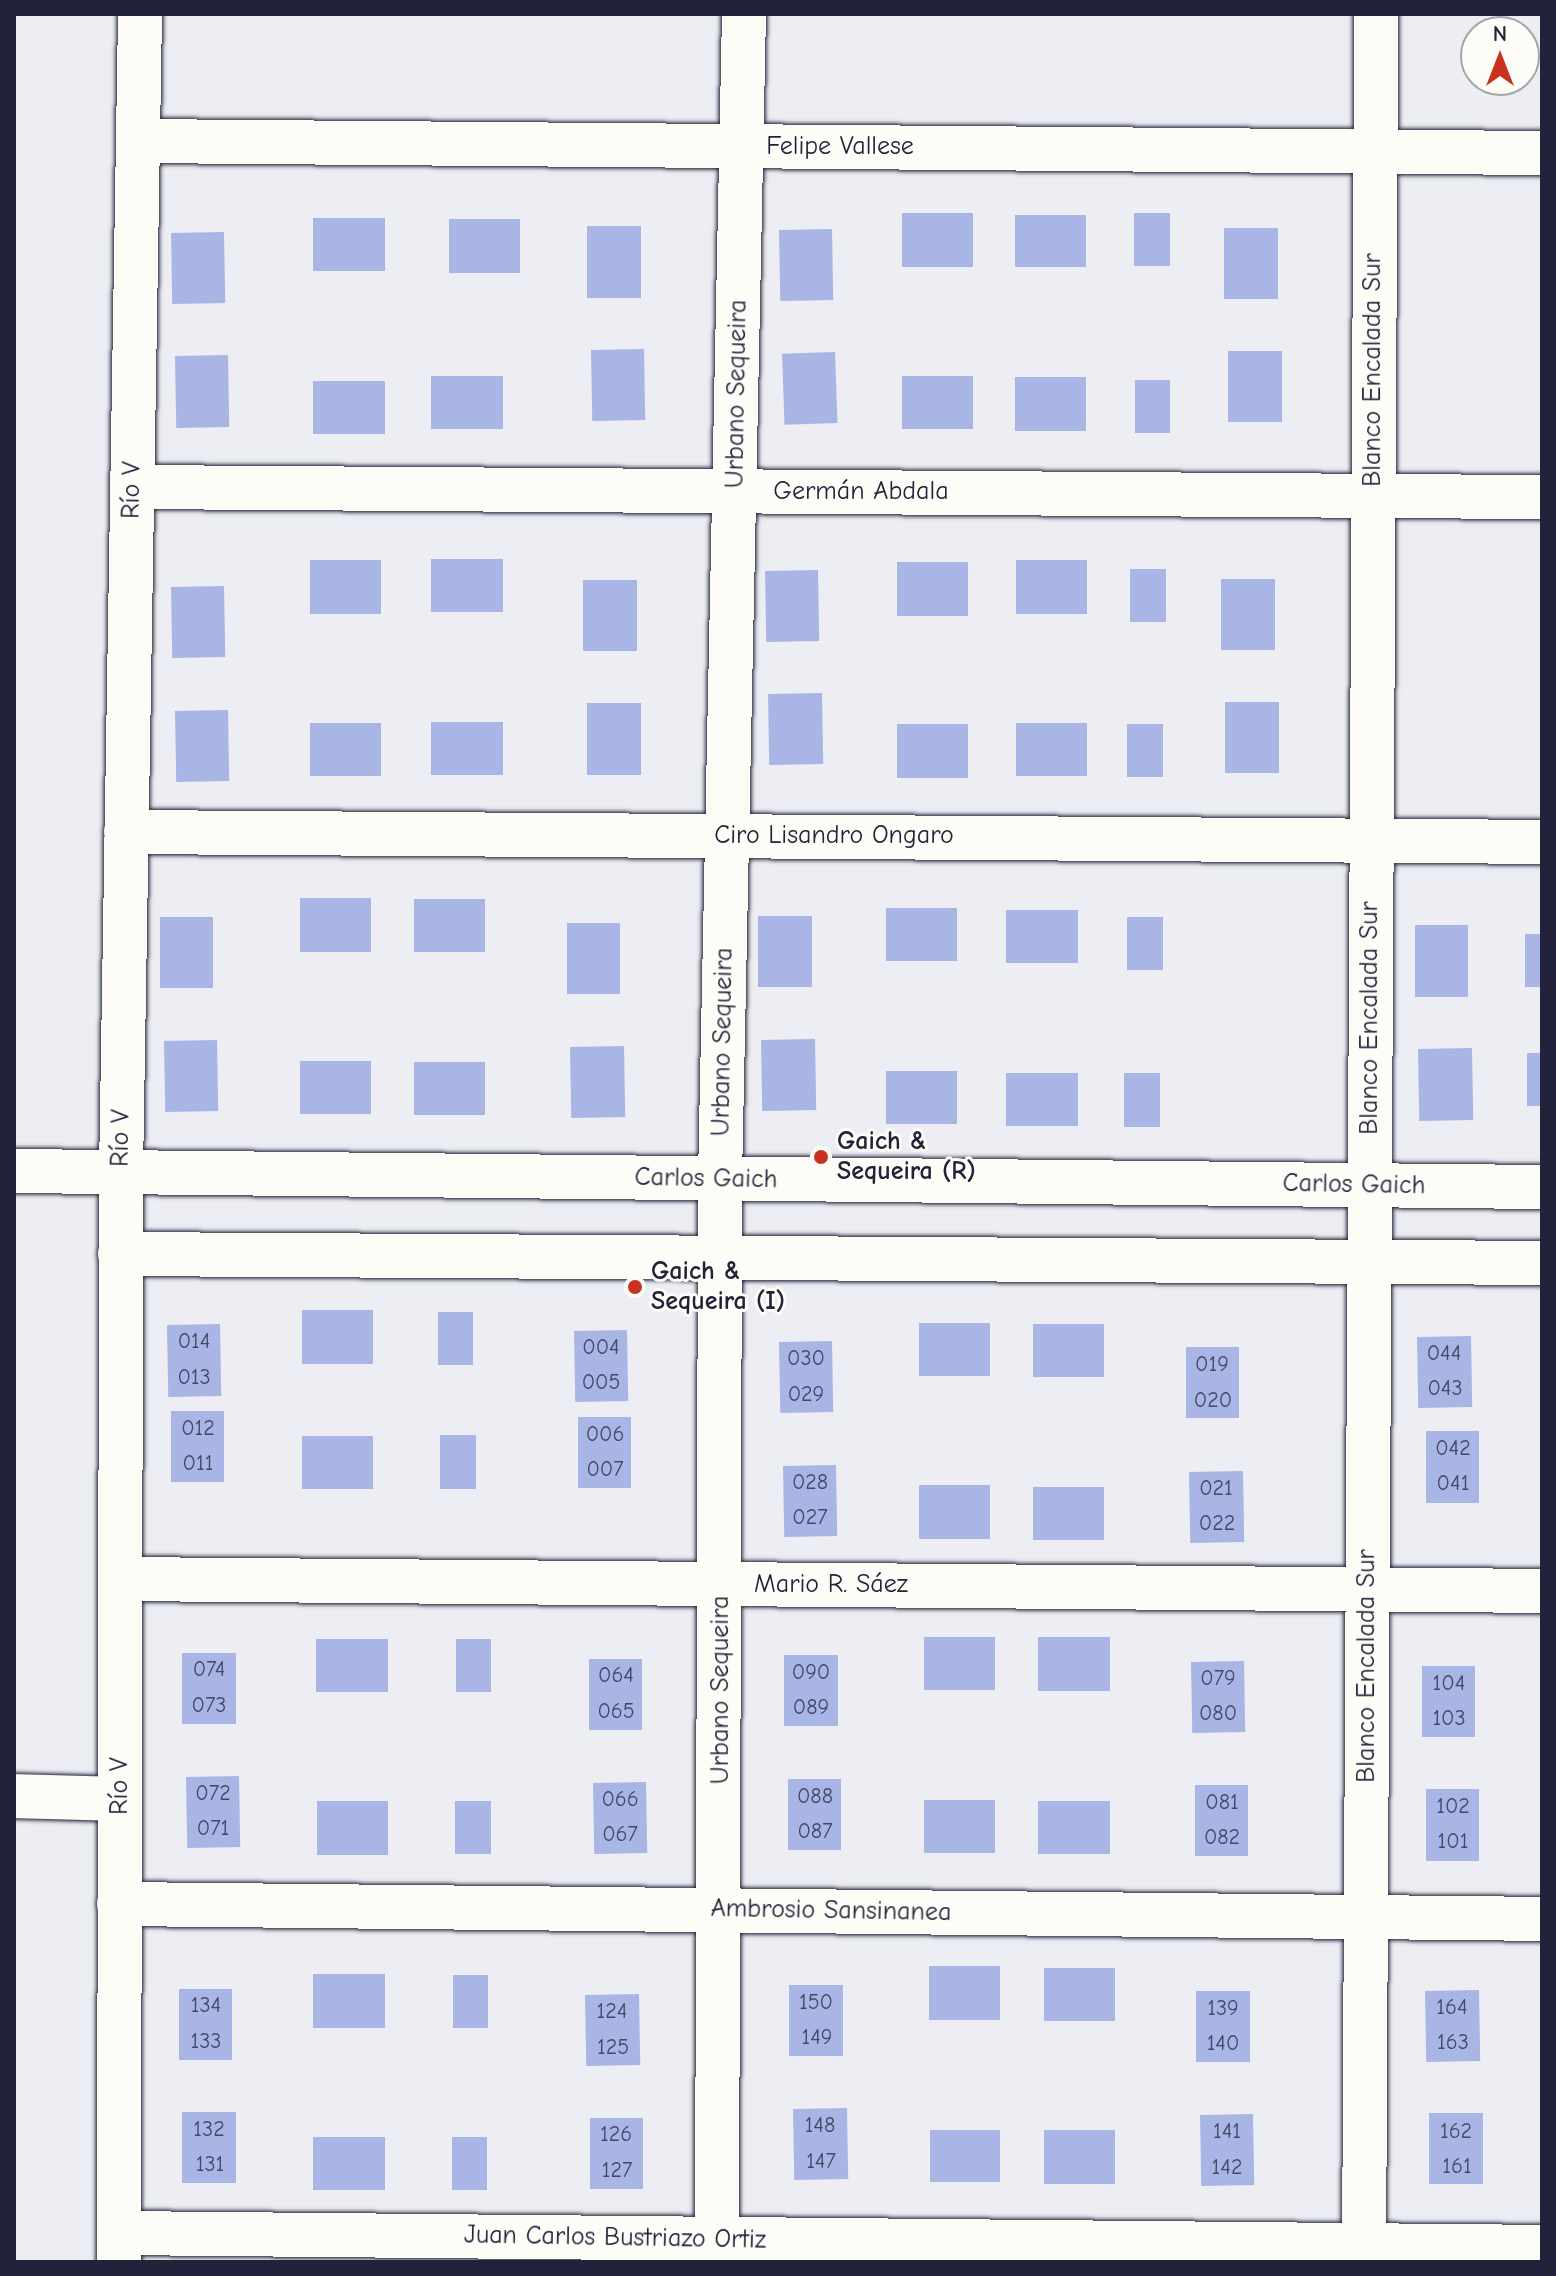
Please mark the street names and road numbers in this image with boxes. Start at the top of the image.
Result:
street label: Felipe Vallese [766,131,914,163]
street label: Blanco Encalada Sur [1357,253,1389,487]
street label: Urbano Sequeira [720,299,754,489]
street label: Río V [116,461,148,519]
street label: Germán Abdala [773,476,949,508]
street label: Ciro Lisandro Ongaro [714,820,954,852]
street label: Blanco Encalada Sur [1354,901,1386,1135]
street label: Urbano Sequeira [706,947,740,1137]
street label: Río V [105,1109,137,1167]
street label: Carlos Gaich [634,1162,778,1196]
street label: Carlos Gaich [1282,1168,1426,1202]
street label: Blanco Encalada Sur [1351,1549,1383,1783]
street label: Mario R. Sáez [754,1569,908,1601]
street label: Urbano Sequeira [705,1596,737,1784]
street label: Río V [104,1757,136,1815]
street label: Ambrosio Sansinanea [710,1893,952,1929]
street label: Juan Carlos Bustriazo Ortiz [464,2220,766,2256]

